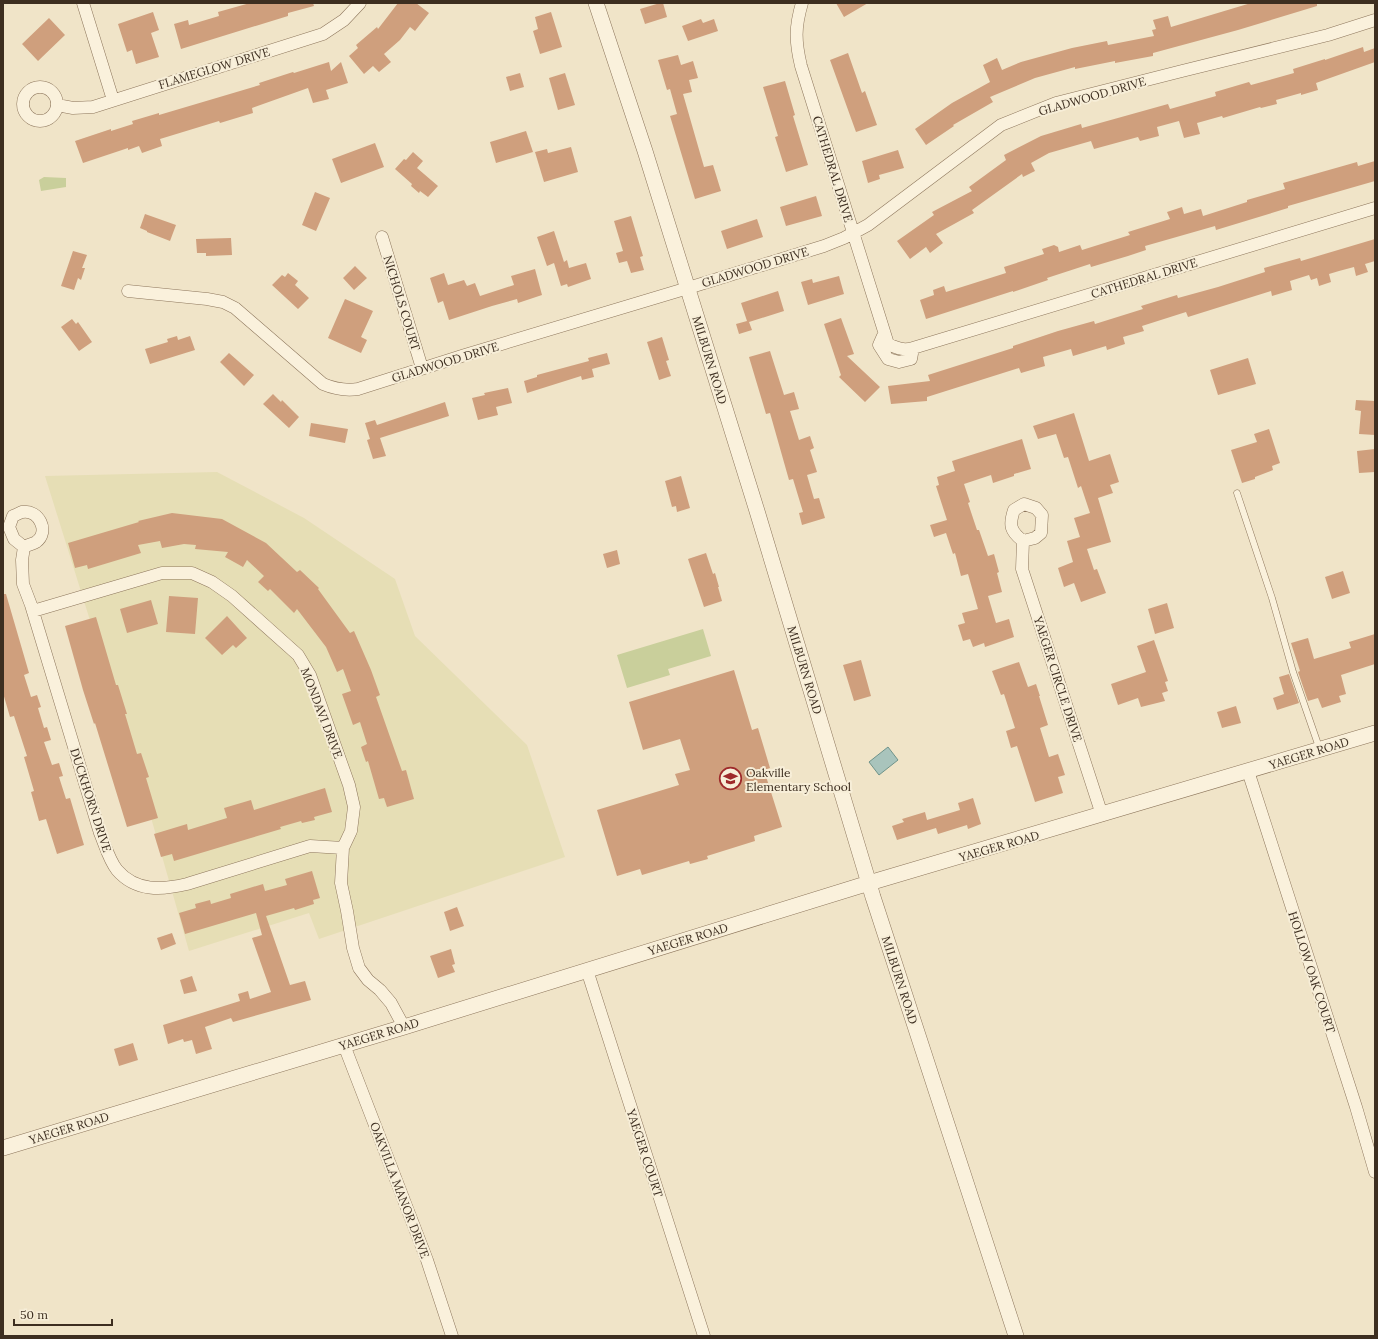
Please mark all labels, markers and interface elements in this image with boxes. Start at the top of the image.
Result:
street label: FLAMEGLOW DRIVE [156,44,272,92]
street label: GLADWOOD DRIVE [1037,73,1147,119]
street label: CATHEDRAL DRIVE [810,114,856,224]
street label: GLADWOOD DRIVE [700,244,810,290]
street label: NICHOLS COURT [380,253,424,353]
street label: CATHEDRAL DRIVE [1089,255,1199,301]
street label: MILBURN ROAD [689,314,731,406]
street label: GLADWOOD DRIVE [390,339,500,385]
street label: YAEGER CIRCLE DRIVE [1030,613,1085,744]
street label: MILBURN ROAD [784,624,826,716]
street label: MONDAVI DRIVE [298,665,346,761]
street label: YAEGER ROAD [1266,734,1351,773]
street label: DUCKHORN DRIVE [67,746,115,854]
place label: Oakville Elementary School [746,765,851,794]
school or university icon: Oakville Elementary School [717,766,743,792]
street label: YAEGER ROAD [956,827,1041,865]
street label: HOLLOW OAK COURT [1285,909,1339,1035]
street label: YAEGER ROAD [645,920,730,959]
street label: MILBURN ROAD [879,934,921,1026]
street label: YAEGER ROAD [336,1015,421,1054]
street label: YAEGER COURT [623,1106,666,1199]
street label: YAEGER ROAD [26,1109,111,1148]
street label: OAKVILLA MANOR DRIVE [367,1120,433,1260]
scale bar [14,1301,112,1327]
text: 50 m [20,1307,48,1322]

